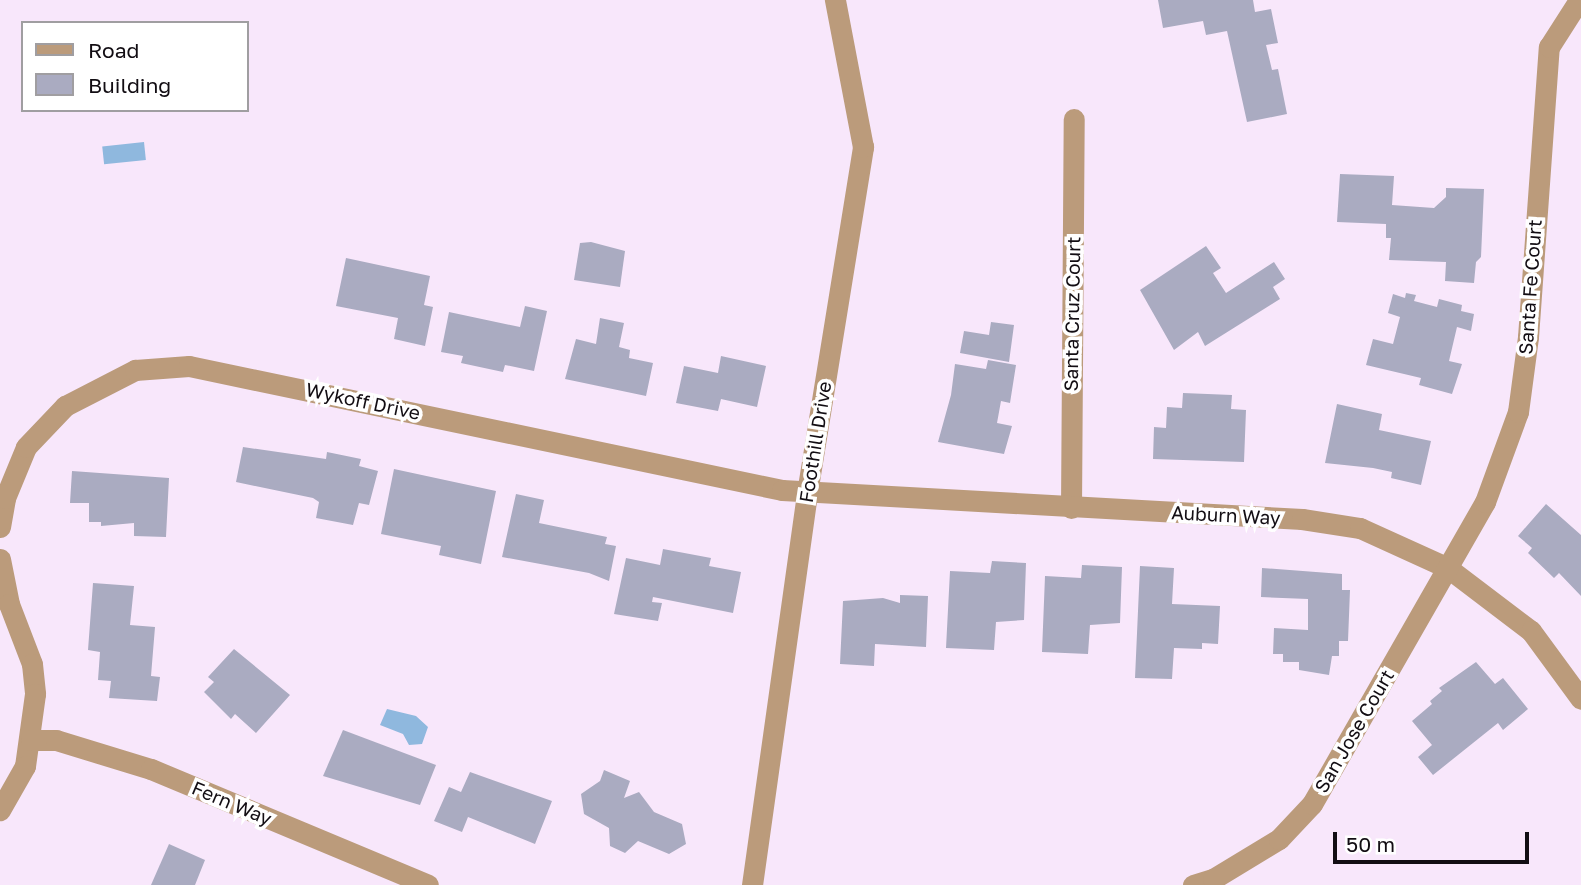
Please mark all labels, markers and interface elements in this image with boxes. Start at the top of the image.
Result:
legend [21,21,248,112]
text: Road [88,37,139,63]
text: Building [88,72,171,98]
street label: Santa Fe Court [1514,219,1546,355]
street label: Santa Cruz Court [1059,236,1085,392]
street label: Wykoff Drive [304,378,422,424]
street label: Foothill Drive [794,380,836,504]
street label: Auburn Way [1171,501,1281,529]
street label: San Jose Court [1310,665,1398,797]
street label: Fern Way [189,776,275,830]
scale bar [1336,818,1532,862]
text: 50 m [1346,831,1395,857]

